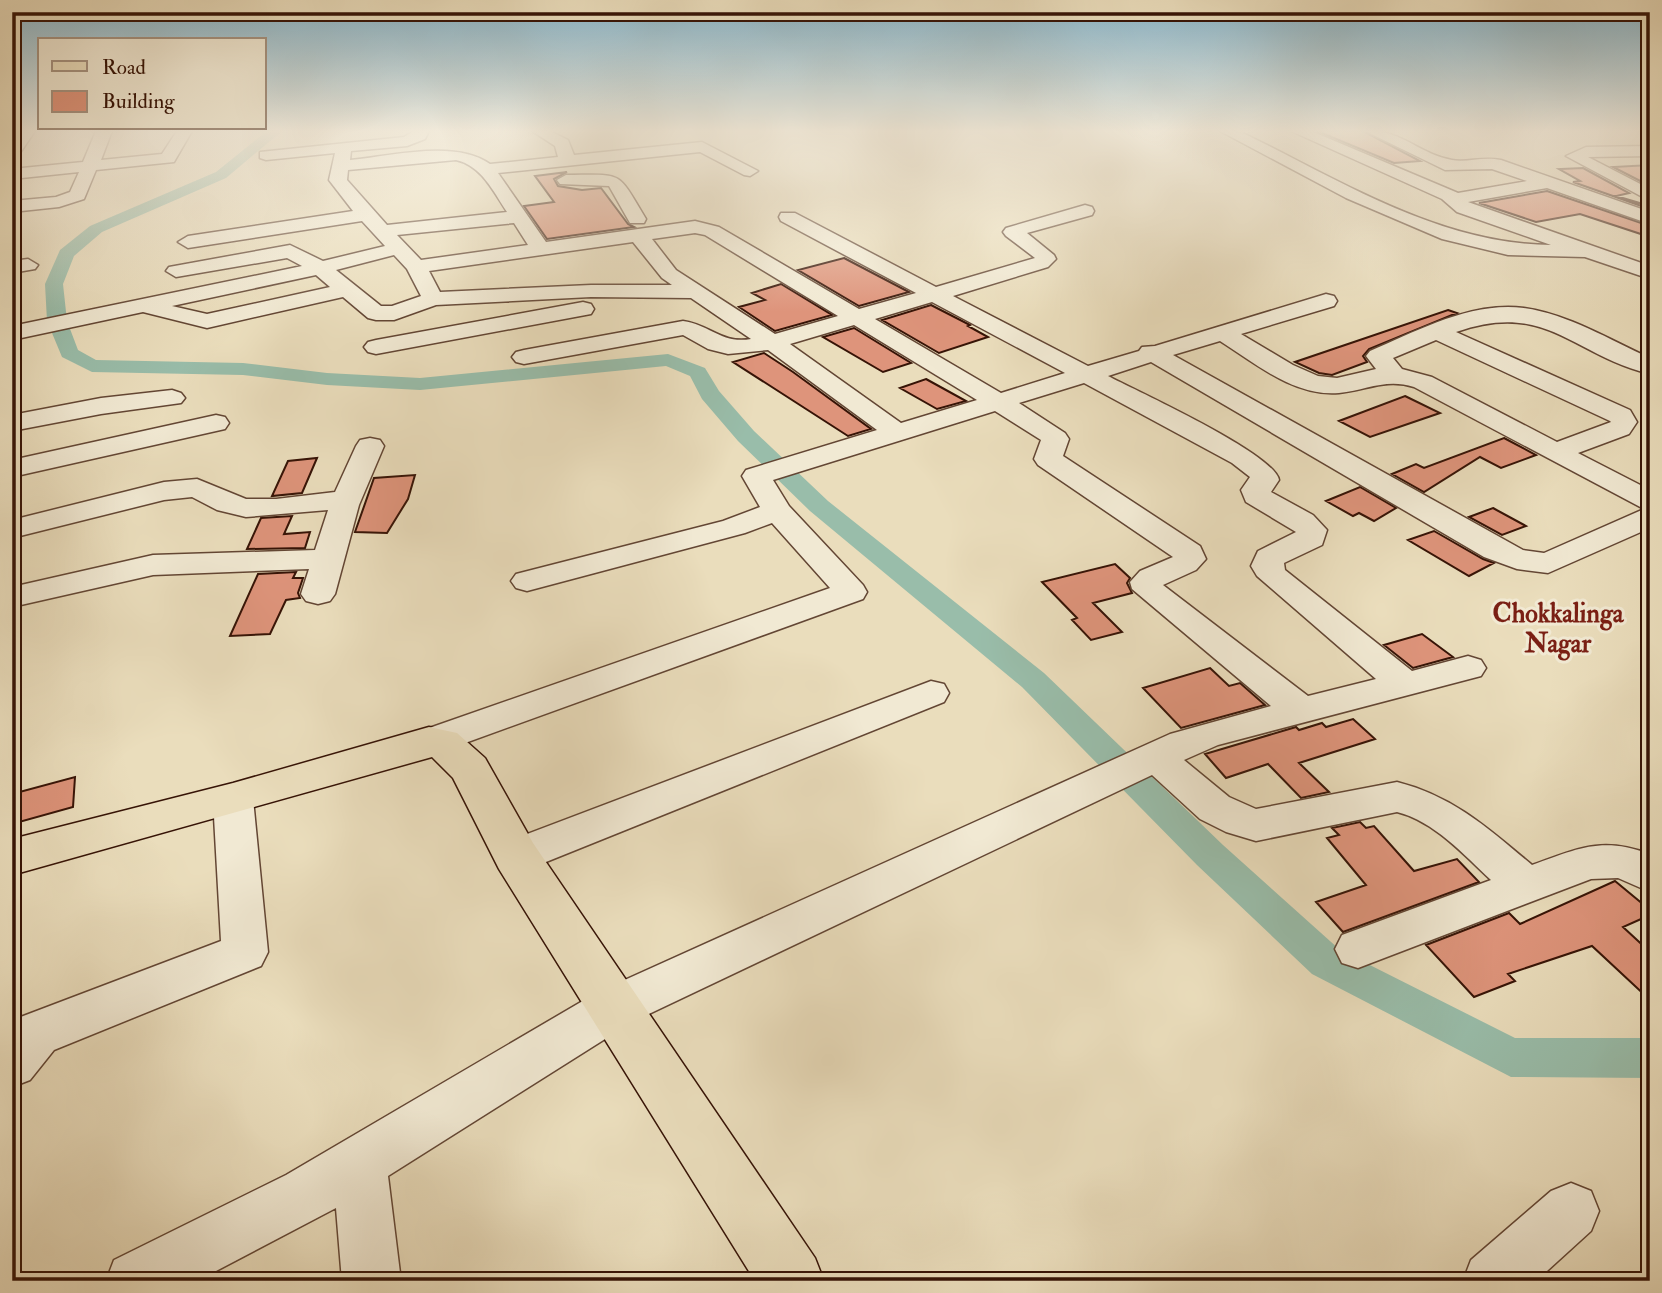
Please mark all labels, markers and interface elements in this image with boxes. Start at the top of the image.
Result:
legend [38,38,266,130]
text: Road [102,54,147,81]
text: Building [102,88,175,115]
district label: Chokkalinga Nagar [1493,598,1625,661]

